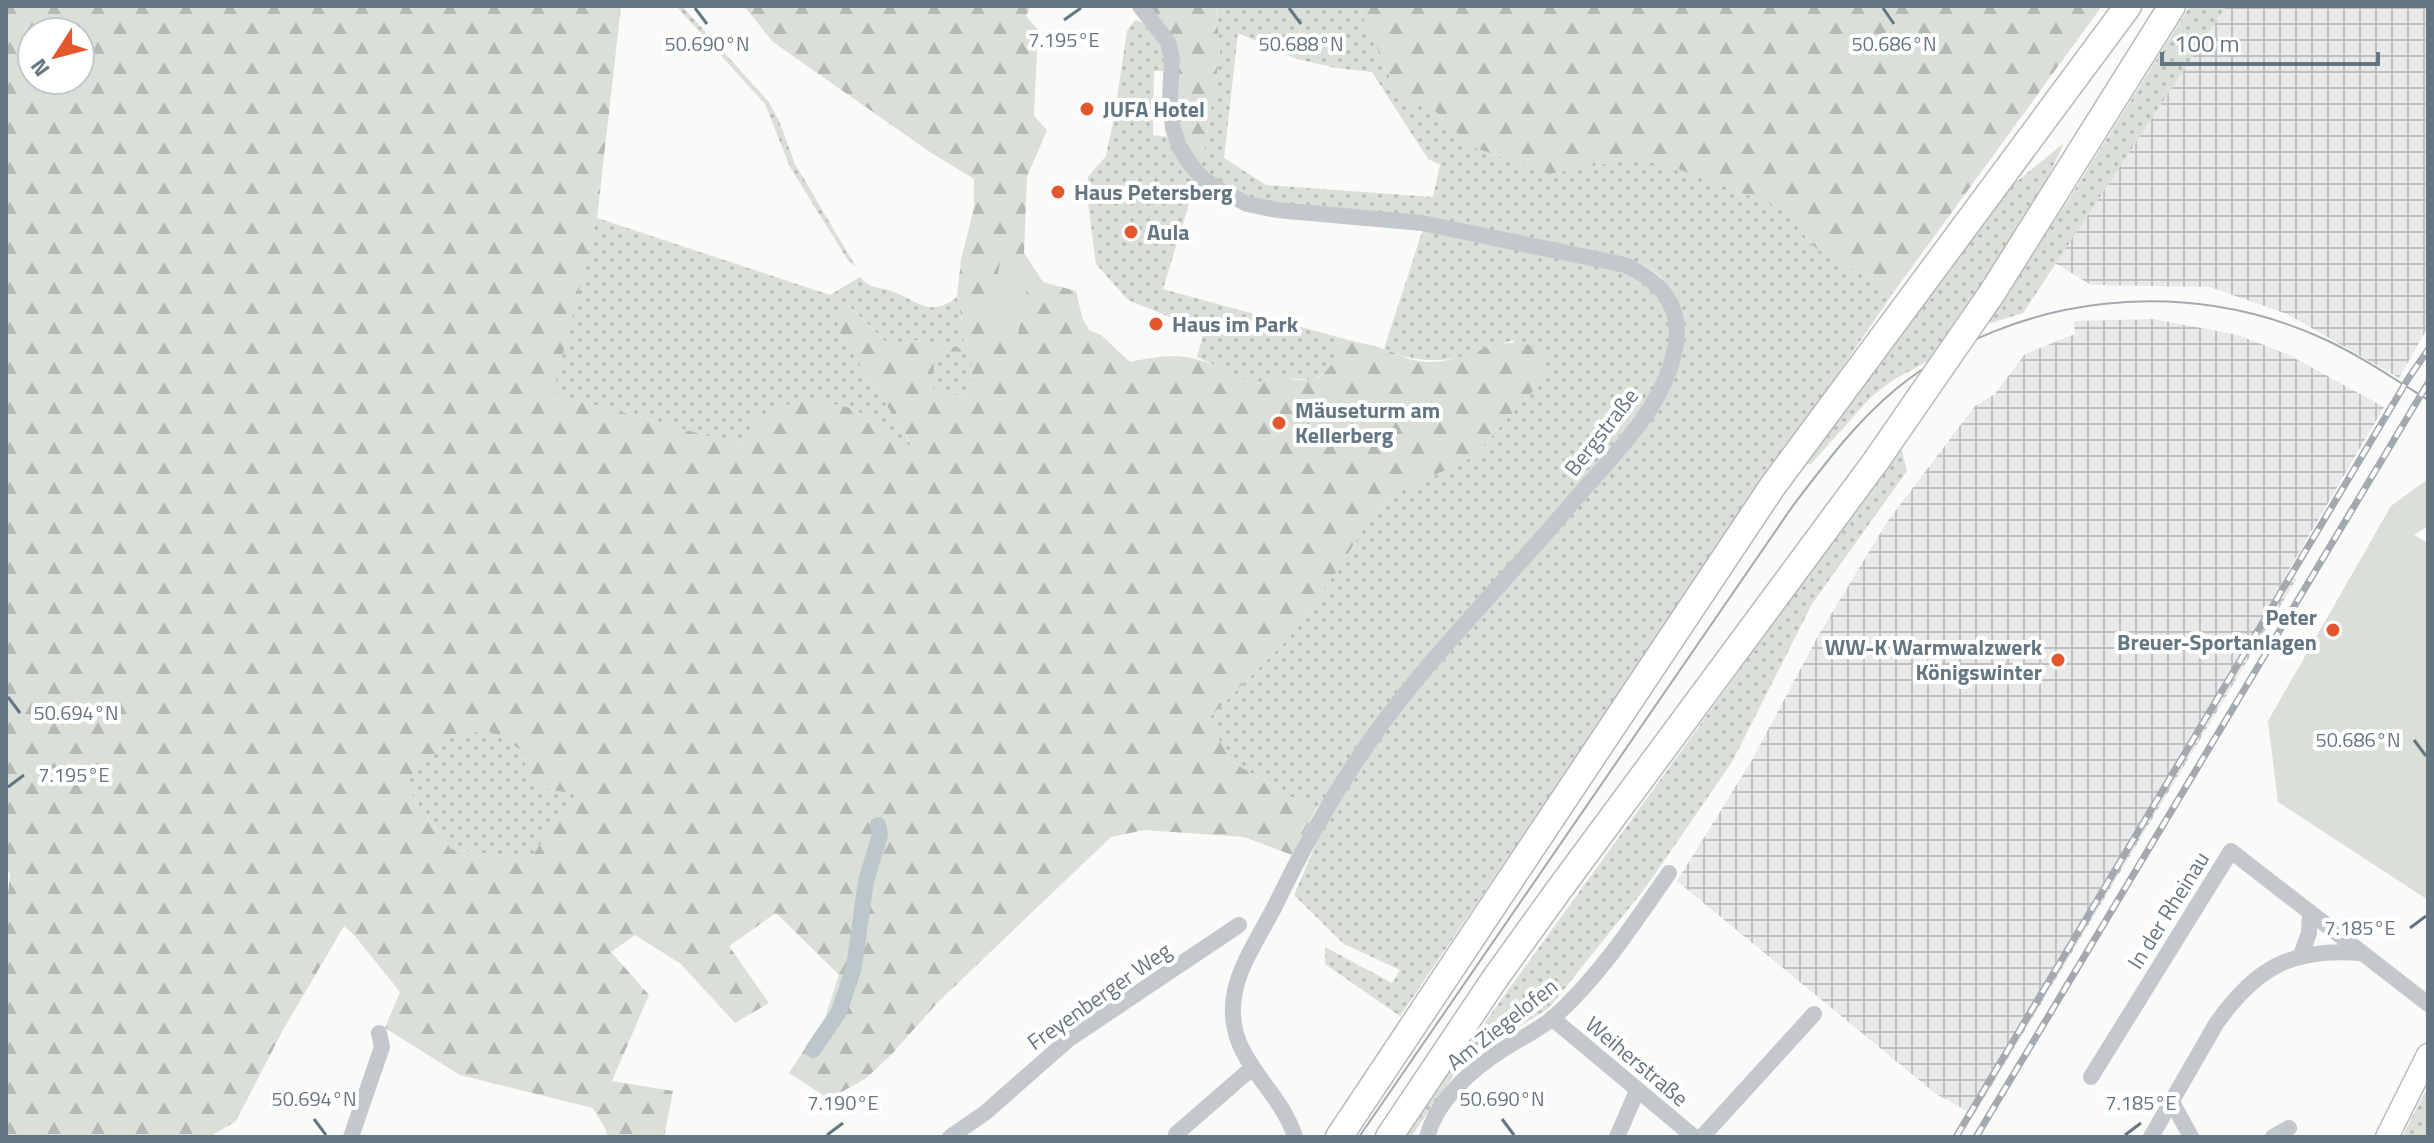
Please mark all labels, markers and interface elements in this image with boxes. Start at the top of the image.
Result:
north arrow [16,16,96,96]
scale bar [2162,16,2378,66]
text: 7.195°E [1028,24,1100,55]
text: 100 m [2174,25,2240,61]
text: 50.690°N [664,28,750,59]
text: 50.688°N [1258,28,1344,59]
text: 50.686°N [1851,28,1937,59]
text: N [22,52,58,84]
place label: JUFA Hotel [1103,92,1205,126]
marker: JUFA Hotel [1078,100,1096,118]
place label: Haus Petersberg [1074,175,1233,209]
marker: Haus Petersberg [1049,183,1067,201]
place label: Aula [1147,215,1190,249]
marker: Aula [1122,223,1140,241]
place label: Haus im Park [1172,307,1299,341]
marker: Haus im Park [1147,315,1165,333]
street label: Bergstraße [1556,381,1646,483]
place label: Mäuseturm am Kellerberg [1295,393,1440,452]
marker: Mäuseturm am Kellerberg [1270,414,1288,432]
place label: Peter Breuer-Sportanlagen [2117,600,2317,659]
marker: Peter Breuer-Sportanlagen [2324,621,2342,639]
place label: WW-K Warmwalzwerk Königswinter [1825,630,2043,689]
marker: WW-K Warmwalzwerk Königswinter [2049,651,2067,669]
text: 50.694°N [33,697,119,728]
text: 50.686°N [2315,724,2401,755]
text: 7.195°E [38,759,110,790]
street label: In der Rheinau [2118,845,2218,975]
text: 7.185°E [2324,912,2396,943]
street label: Freyenberger Weg [1020,934,1178,1058]
street label: Am Ziegelofen [1439,970,1565,1078]
street label: Weiherstraße [1578,1008,1696,1114]
text: 50.694°N [271,1083,357,1114]
text: 50.690°N [1459,1083,1545,1114]
text: 7.190°E [807,1087,879,1118]
text: 7.185°E [2105,1087,2177,1118]

